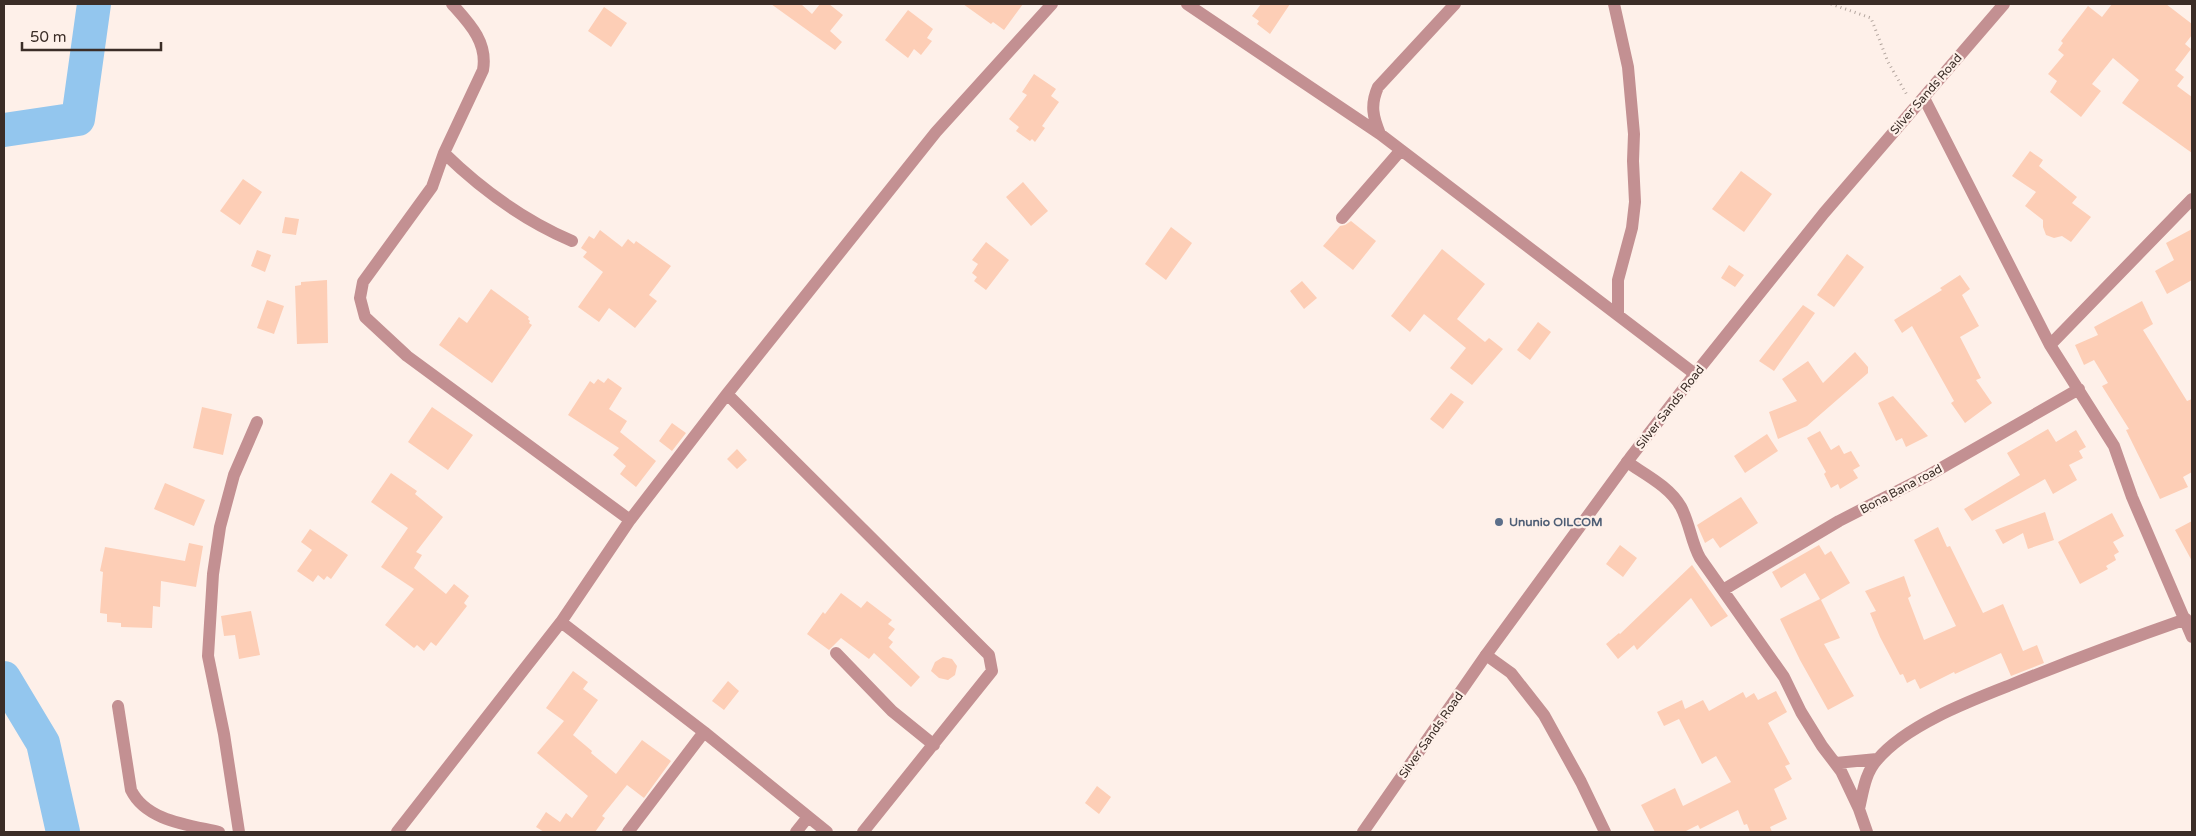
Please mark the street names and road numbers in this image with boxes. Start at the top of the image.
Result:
street label: Silver Sands Road [1887,51,1965,137]
street label: Silver Sands Road [1633,362,1707,452]
street label: Bona Bana road [1858,461,1944,517]
street label: Silver Sands Road [1396,689,1466,781]

